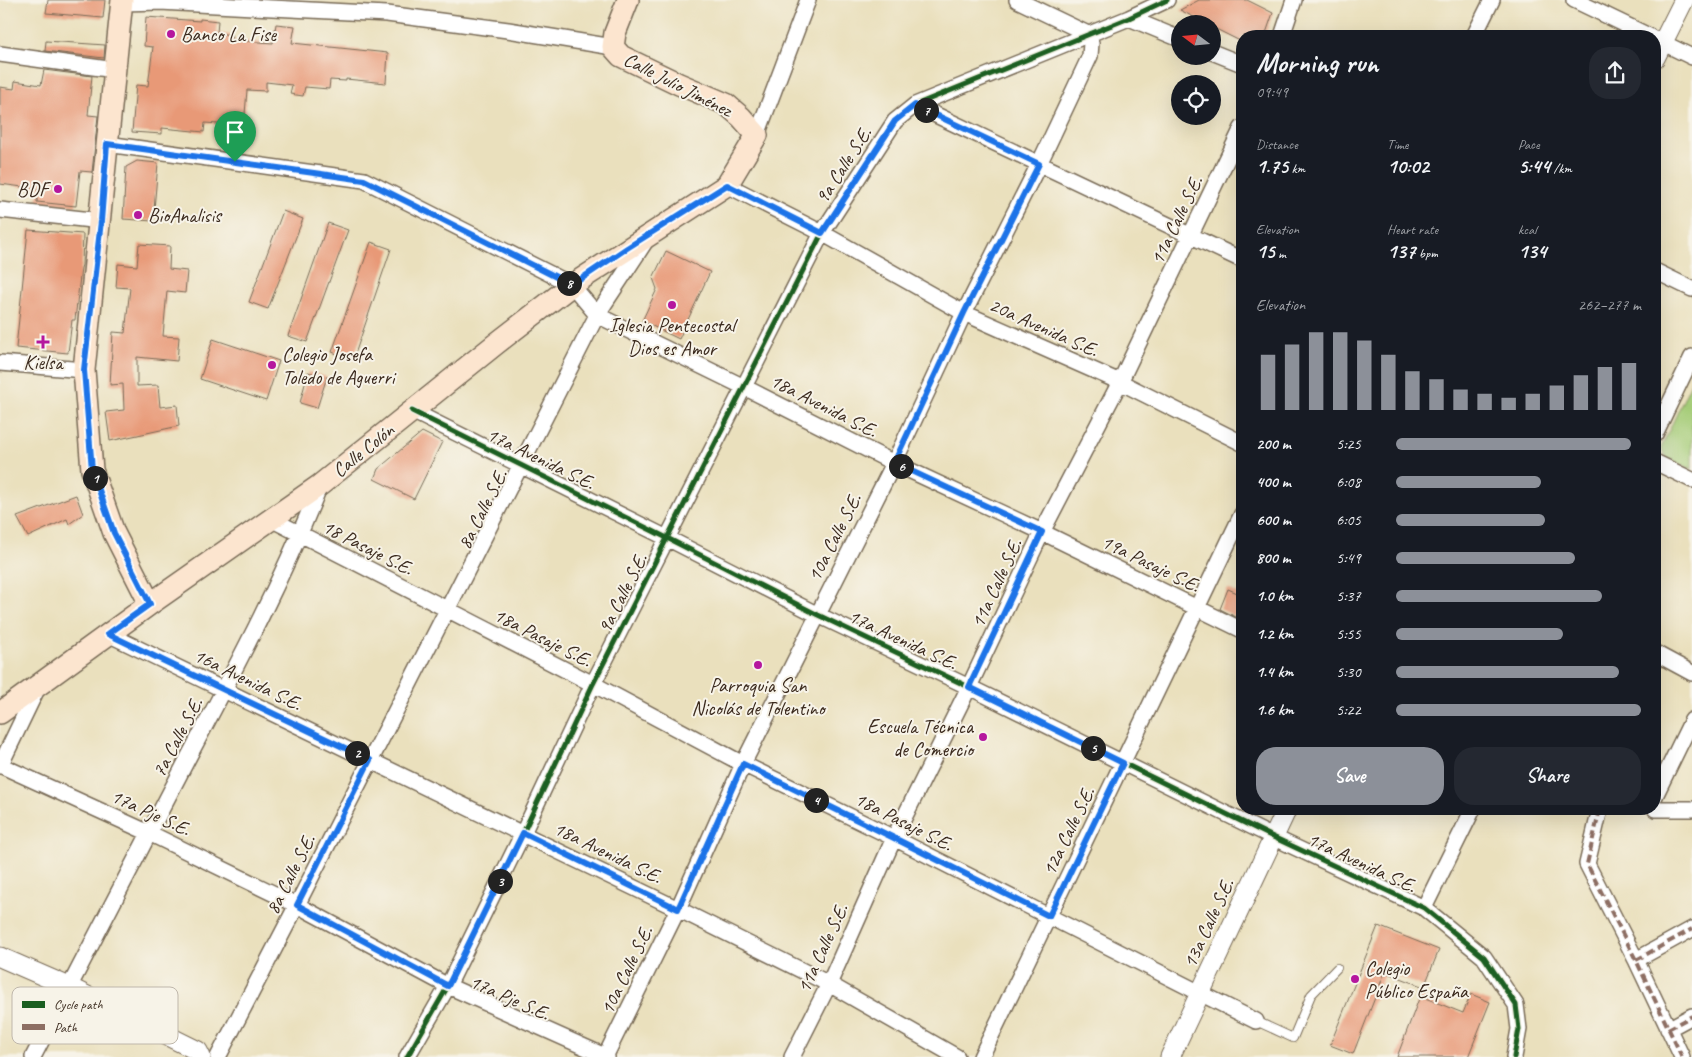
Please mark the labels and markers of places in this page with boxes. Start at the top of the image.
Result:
place label: Banco La Fise [181,22,277,47]
marker: Banco La Fise [165,28,177,40]
pin: 7 [914,98,938,122]
pin [214,111,256,162]
place label: BDF [17,177,52,202]
marker: BDF [52,183,64,195]
place label: BioAnalisis [148,203,223,228]
marker: BioAnalisis [132,209,144,221]
pin: 8 [556,270,582,296]
marker: Iglesia Pentecostal Dios es Amor [666,299,678,311]
place label: Iglesia Pentecostal Dios es Amor [609,313,739,361]
marker: Kielsa [37,336,49,348]
place label: Colegio Josefa Toledo de Aguerri [282,342,397,390]
place label: Kielsa [24,350,64,375]
marker: Colegio Josefa Toledo de Aguerri [266,359,278,371]
pin: 6 [888,454,914,478]
pin: 1 [82,466,108,490]
marker: Parroquia San Nicolás de Tolentino [752,659,764,671]
place label: Parroquia San Nicolás de Tolentino [691,673,827,721]
place label: Escuela Técnica de Comercio [867,714,975,762]
marker: Escuela Técnica de Comercio [977,731,989,743]
pin: 5 [1080,736,1106,760]
pin: 2 [344,740,370,766]
pin: 4 [804,788,828,812]
pin: 3 [488,868,512,894]
place label: Colegio Público España [1365,956,1469,1004]
marker: Colegio Público España [1349,973,1361,985]

